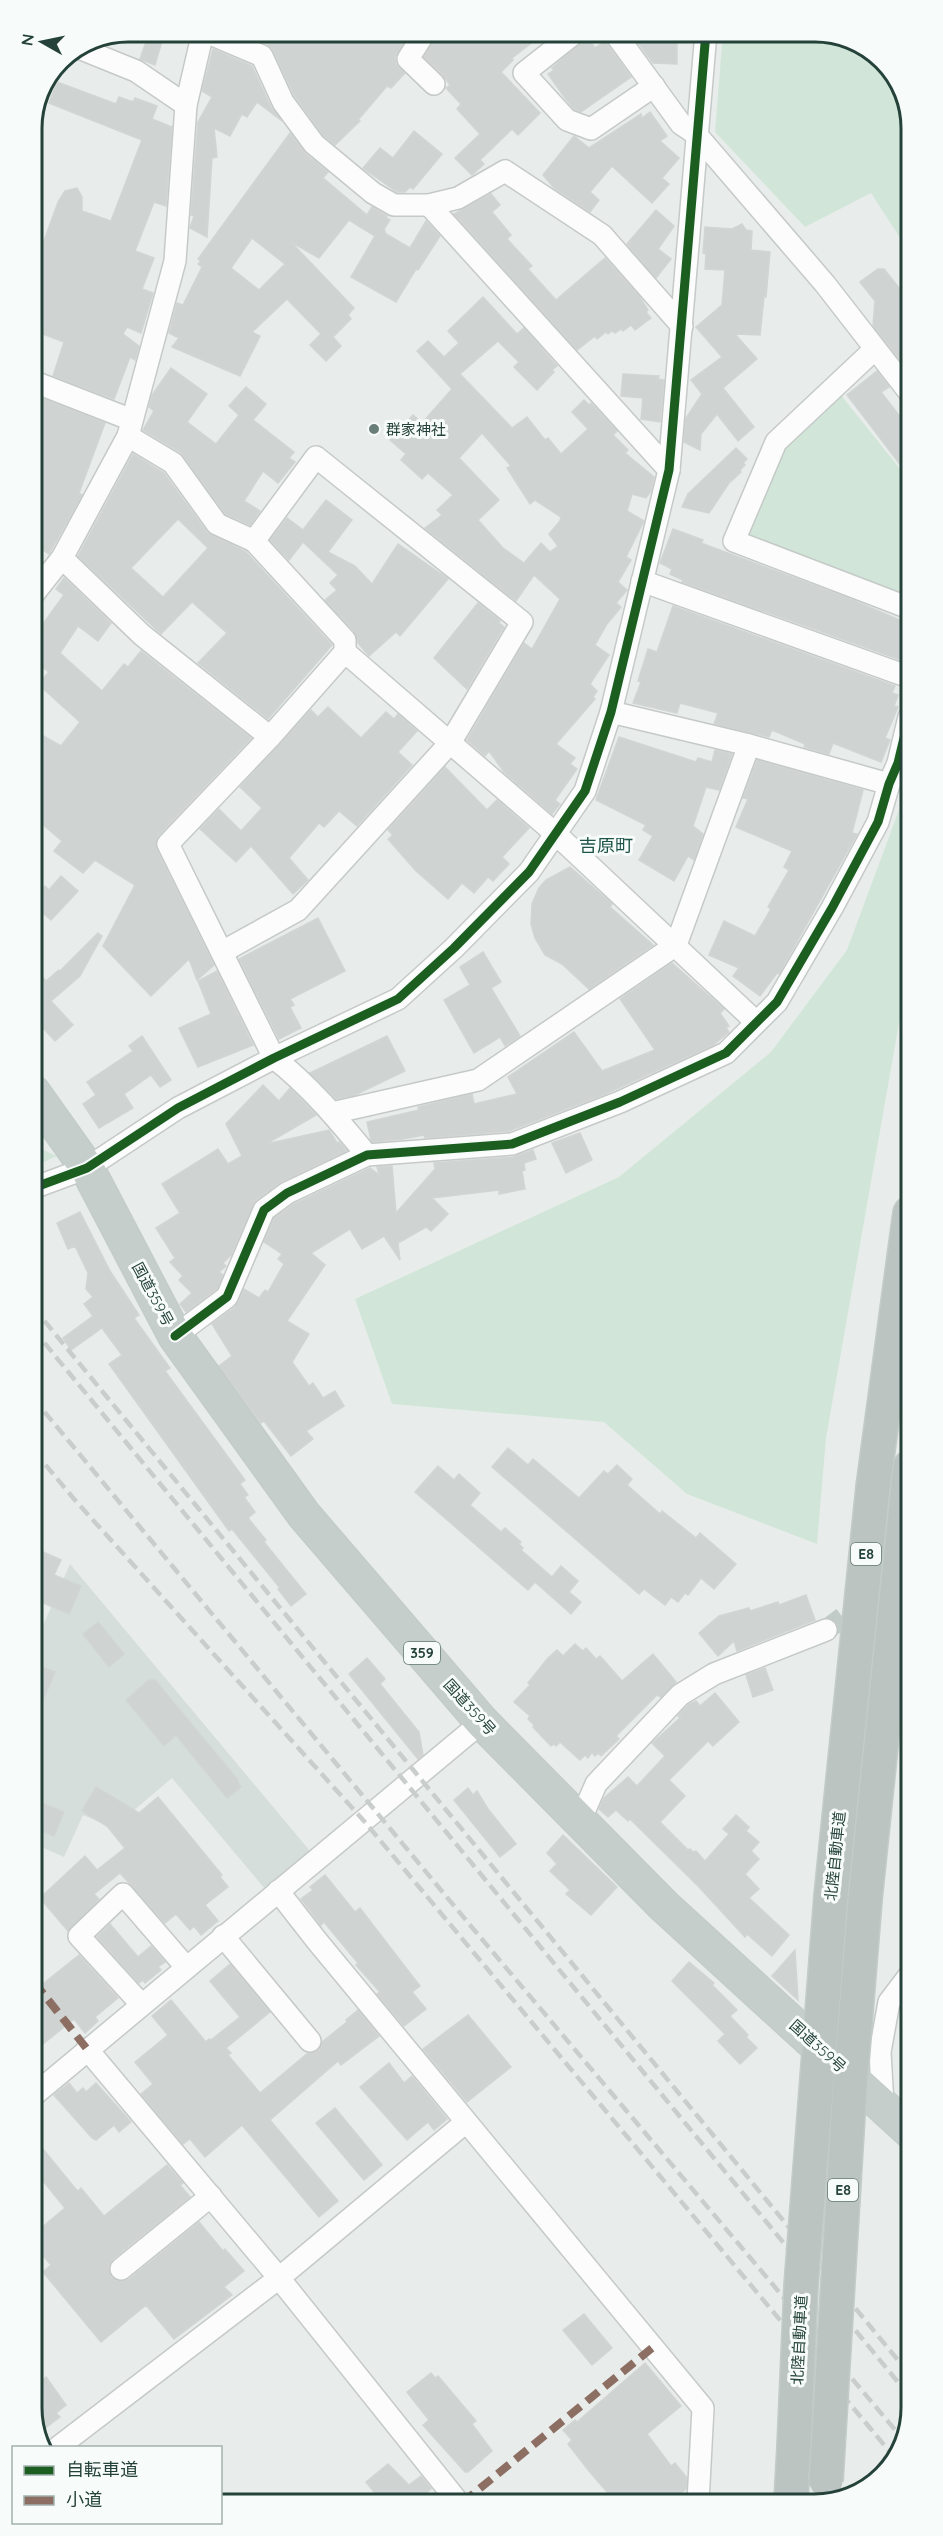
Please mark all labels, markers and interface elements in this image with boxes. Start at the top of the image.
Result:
north arrow [12,12,72,72]
text: N [16,32,38,47]
place label: 群家神社 [386,420,446,439]
marker: 群家神社 [367,422,381,436]
district label: 吉原町 [579,834,633,857]
street label: 国道359号 [128,1259,178,1329]
road number: E8 [851,1543,881,1565]
road number: 359 [404,1642,440,1664]
street label: 国道359号 [440,1675,500,1739]
street label: 北陸自動車道 [821,1810,849,1902]
street label: 国道359号 [786,2016,850,2076]
road number: E8 [828,2179,858,2201]
street label: 北陸自動車道 [787,2295,811,2385]
legend [12,2446,222,2524]
text: 自転車道 [66,2458,138,2481]
text: 小道 [66,2488,102,2511]

